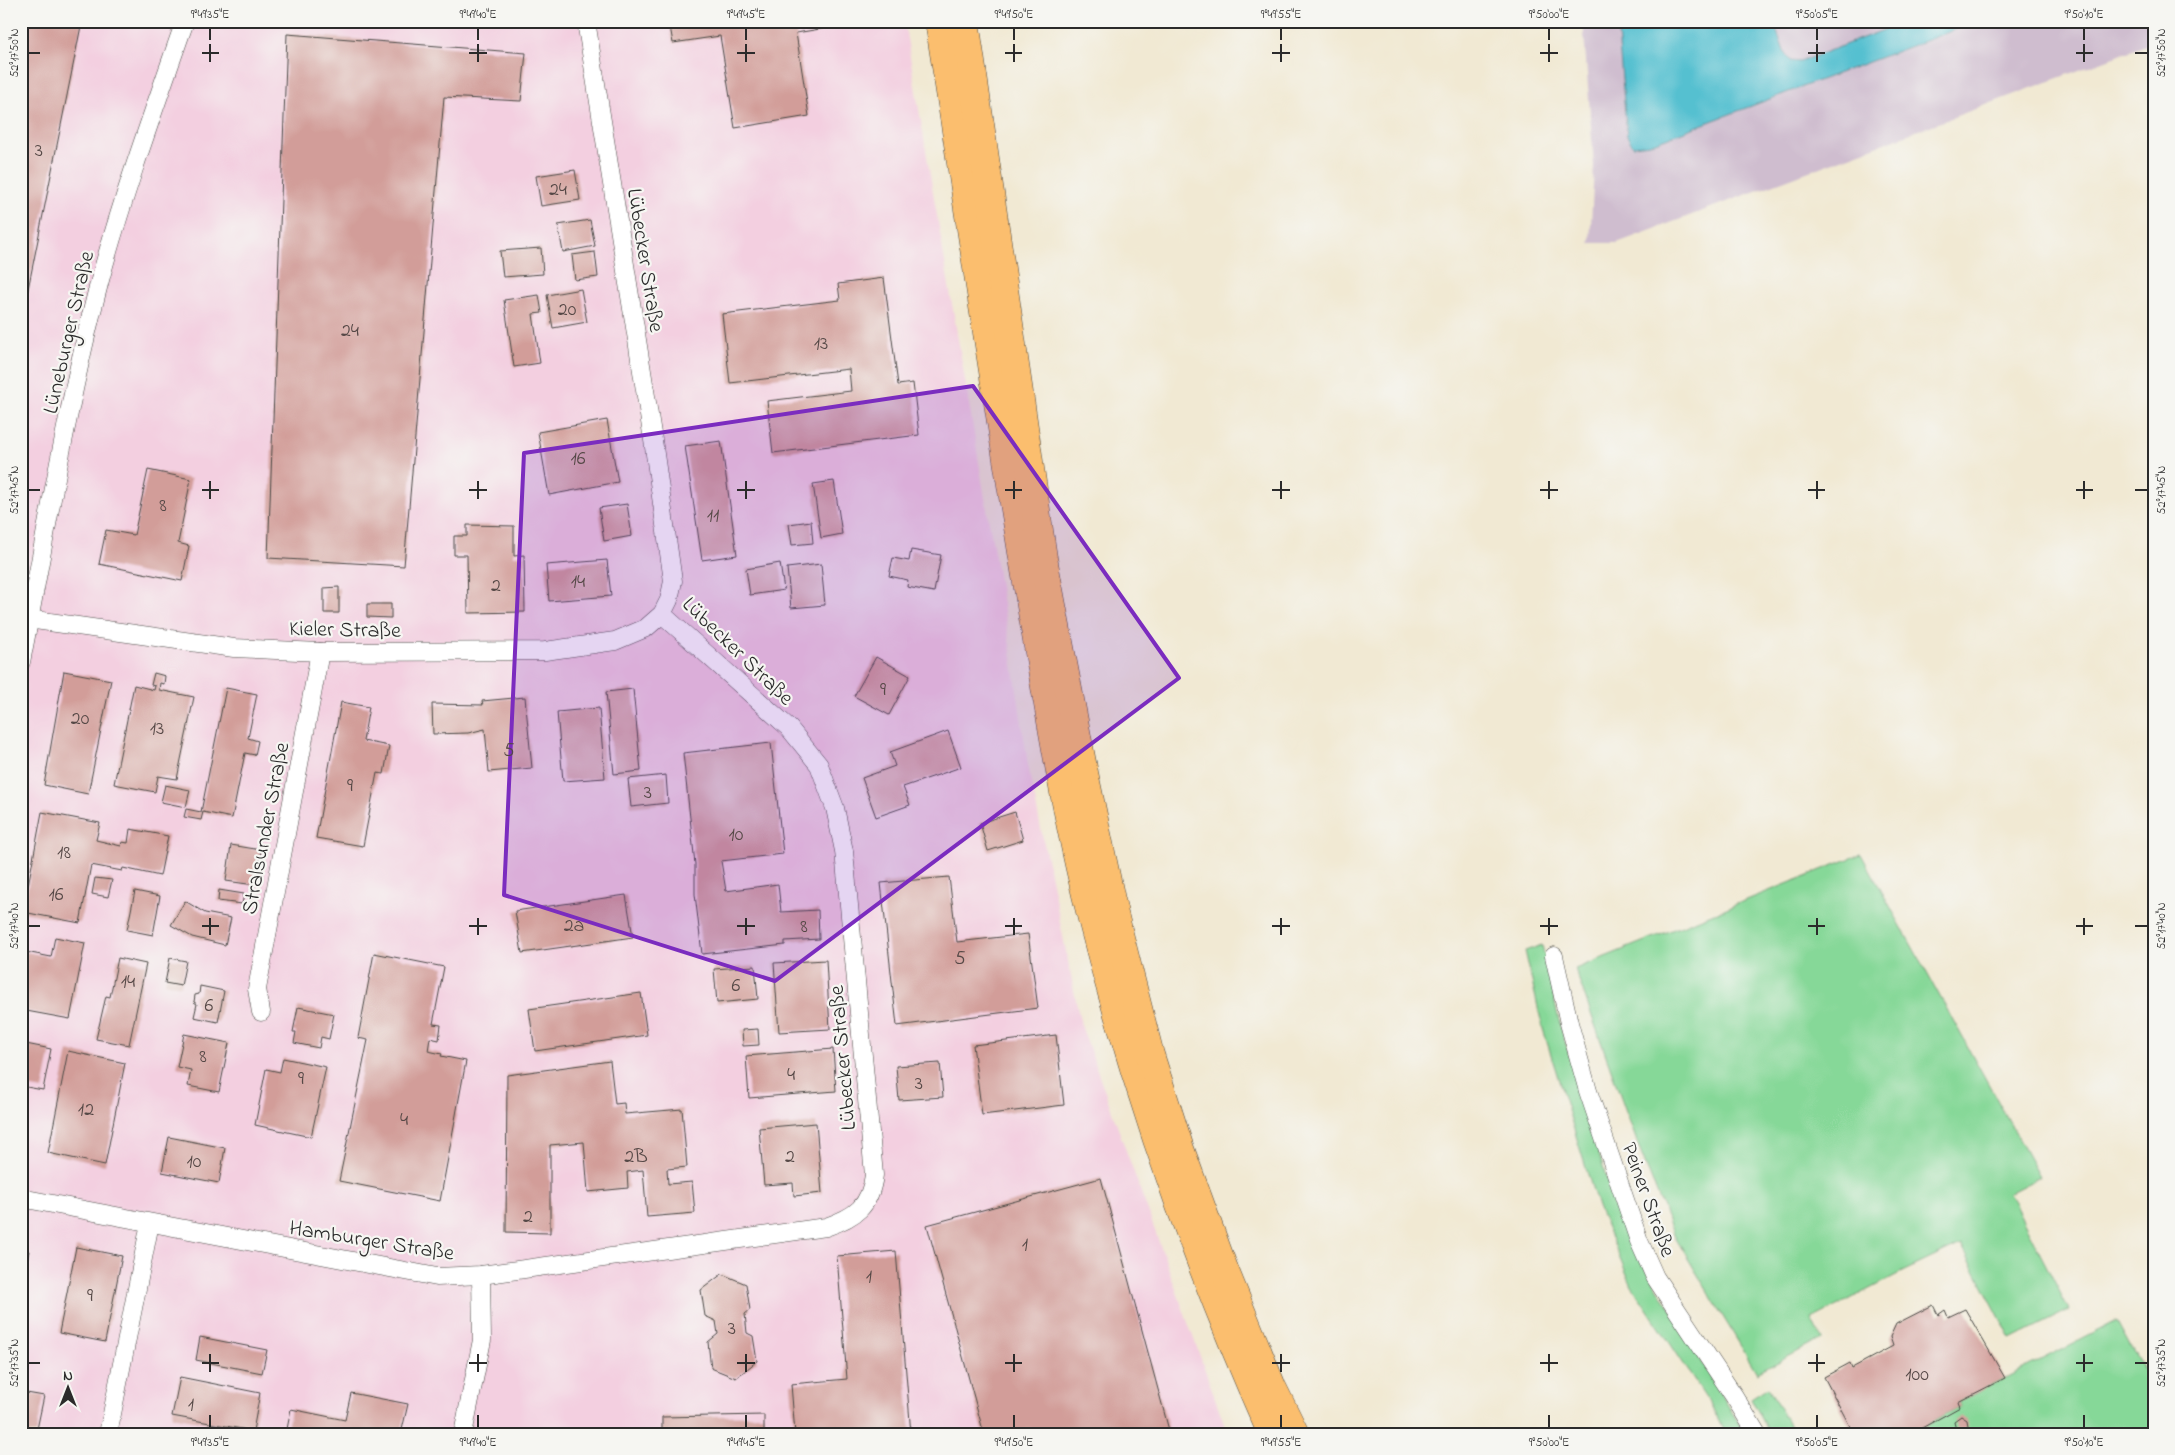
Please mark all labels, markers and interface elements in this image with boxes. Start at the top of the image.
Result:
text: 9°49'35"E [191,6,229,24]
text: 9°49'40"E [460,6,496,24]
text: 9°49'45"E [727,6,765,24]
text: 9°49'50"E [995,6,1033,24]
text: 9°49'55"E [1261,6,1301,24]
text: 9°50'00"E [1529,6,1569,24]
text: 9°50'05"E [1796,6,1838,24]
text: 9°50'10"E [2064,6,2104,24]
text: 52°17'50"N [6,28,24,78]
text: 52°17'50"N [2153,28,2171,78]
house number: 3 [35,137,43,166]
house number: 24 [549,176,567,205]
street label: Lübecker Straße [617,186,671,335]
street label: Lüneburger Straße [36,248,105,417]
house number: 20 [558,296,577,325]
house number: 24 [341,317,359,346]
house number: 13 [814,330,828,359]
house number: 16 [570,445,586,474]
text: 52°17'45"N [6,466,24,514]
text: 52°17'45"N [2153,466,2171,514]
house number: 8 [159,492,167,521]
house number: 11 [707,502,719,531]
house number: 14 [571,568,585,597]
house number: 2 [491,572,501,601]
street label: Lübecker Straße [674,590,800,714]
street label: Kieler Straße [289,614,401,648]
house number: 9 [880,676,886,705]
house number: 20 [71,705,90,734]
house number: 13 [150,715,164,744]
house number: 5 [503,737,515,766]
street label: Stralsunder Straße [235,740,299,917]
house number: 9 [347,772,353,801]
house number: 3 [644,779,652,808]
house number: 10 [729,821,744,850]
house number: 18 [57,839,71,868]
house number: 16 [48,881,64,910]
text: 52°17'40"N [6,902,24,950]
text: 52°17'40"N [2153,902,2171,950]
house number: 2a [564,912,584,941]
house number: 8 [800,913,808,942]
house number: 5 [954,945,966,974]
house number: 14 [121,968,135,997]
house number: 6 [732,972,741,1001]
street label: Lübecker Straße [822,984,866,1132]
house number: 6 [205,992,214,1021]
house number: 8 [199,1043,207,1072]
house number: 4 [787,1061,795,1090]
house number: 9 [298,1065,304,1094]
house number: 3 [915,1070,923,1099]
house number: 12 [78,1096,94,1125]
house number: 4 [400,1106,408,1135]
street label: Peiner Straße [1612,1138,1683,1262]
house number: 2B [624,1143,648,1172]
house number: 2 [785,1143,795,1172]
house number: 10 [187,1148,202,1177]
house number: 2 [523,1203,533,1232]
street label: Hamburger Straße [287,1213,456,1272]
house number: 1 [1022,1231,1028,1260]
house number: 1 [866,1263,872,1292]
house number: 9 [87,1282,93,1311]
house number: 3 [728,1315,736,1344]
text: 52°17'35"N [6,1339,24,1387]
text: 52°17'35"N [2153,1339,2171,1387]
house number: 100 [1905,1361,1929,1390]
north arrow [42,1362,92,1412]
text: N [63,1366,73,1387]
house number: 1 [188,1391,194,1420]
text: 9°49'35"E [191,1434,229,1452]
text: 9°49'40"E [460,1434,496,1452]
text: 9°49'45"E [727,1434,765,1452]
text: 9°49'50"E [995,1434,1033,1452]
text: 9°49'55"E [1261,1434,1301,1452]
text: 9°50'00"E [1529,1434,1569,1452]
text: 9°50'05"E [1796,1434,1838,1452]
text: 9°50'10"E [2064,1434,2104,1452]

